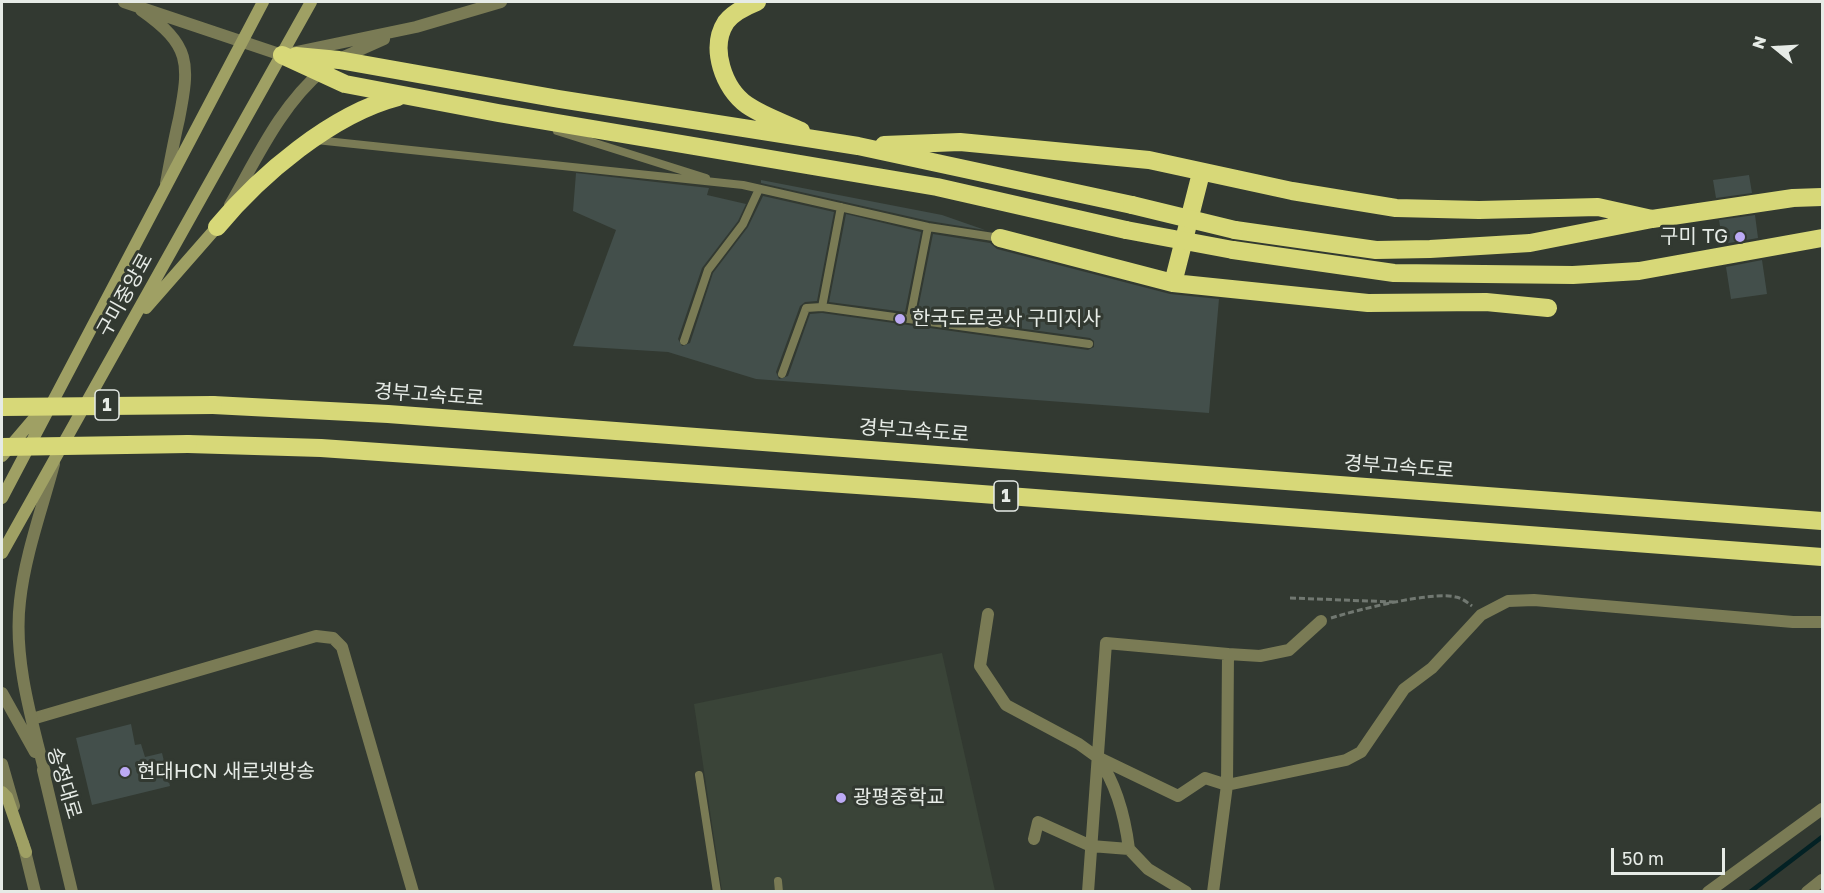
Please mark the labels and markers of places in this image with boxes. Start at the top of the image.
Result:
place label: 구미 TG [1660,225,1728,249]
marker: 구미 TG [1733,230,1747,244]
place label: 한국도로공사 구미지사 [912,307,1101,331]
marker: 한국도로공사 구미지사 [893,312,907,326]
place label: 현대HCN 새로넷방송 [137,760,315,784]
marker: 현대HCN 새로넷방송 [118,765,132,779]
place label: 광평중학교 [853,786,945,810]
marker: 광평중학교 [834,791,848,805]

